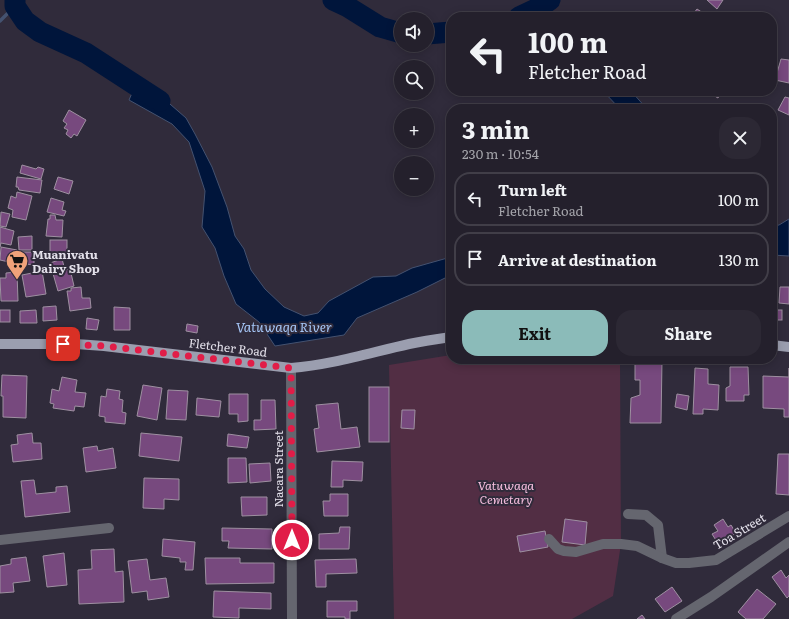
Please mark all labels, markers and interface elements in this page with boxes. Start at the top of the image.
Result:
map controls [394,12,434,196]
button: sound [394,12,434,52]
text: 100 m [528,20,608,62]
icon: left [462,28,514,80]
text: Fletcher Road [528,58,646,85]
button: search [394,60,434,100]
button: + [394,108,434,148]
text: 3 min [462,111,530,146]
button: close [719,117,761,159]
text: 230 m · 10:54 [462,144,539,163]
button: − [394,156,434,196]
text: Turn left [498,178,567,201]
icon: left [464,188,486,210]
text: 100 m [718,188,759,211]
text: Fletcher Road [498,201,584,220]
place label: Muanivatu Dairy Shop [32,245,100,277]
supermarket icon: Muanivatu Dairy Shop [4,248,30,281]
icon: arrive [464,248,486,270]
text: Arrive at destination [498,248,657,271]
text: 130 m [719,248,759,271]
button: Exit [462,310,608,356]
button: Share [616,310,761,356]
water label: Vatuwaqa River [236,317,332,336]
pin [46,327,80,361]
icon: arrive [52,333,74,355]
street label: Fletcher Road [188,333,269,361]
street label: Nacara Street [269,430,287,508]
park label: Vatuwaqa Cemetary [478,476,534,508]
street label: Toa Street [709,508,769,554]
position arrow [271,519,313,561]

